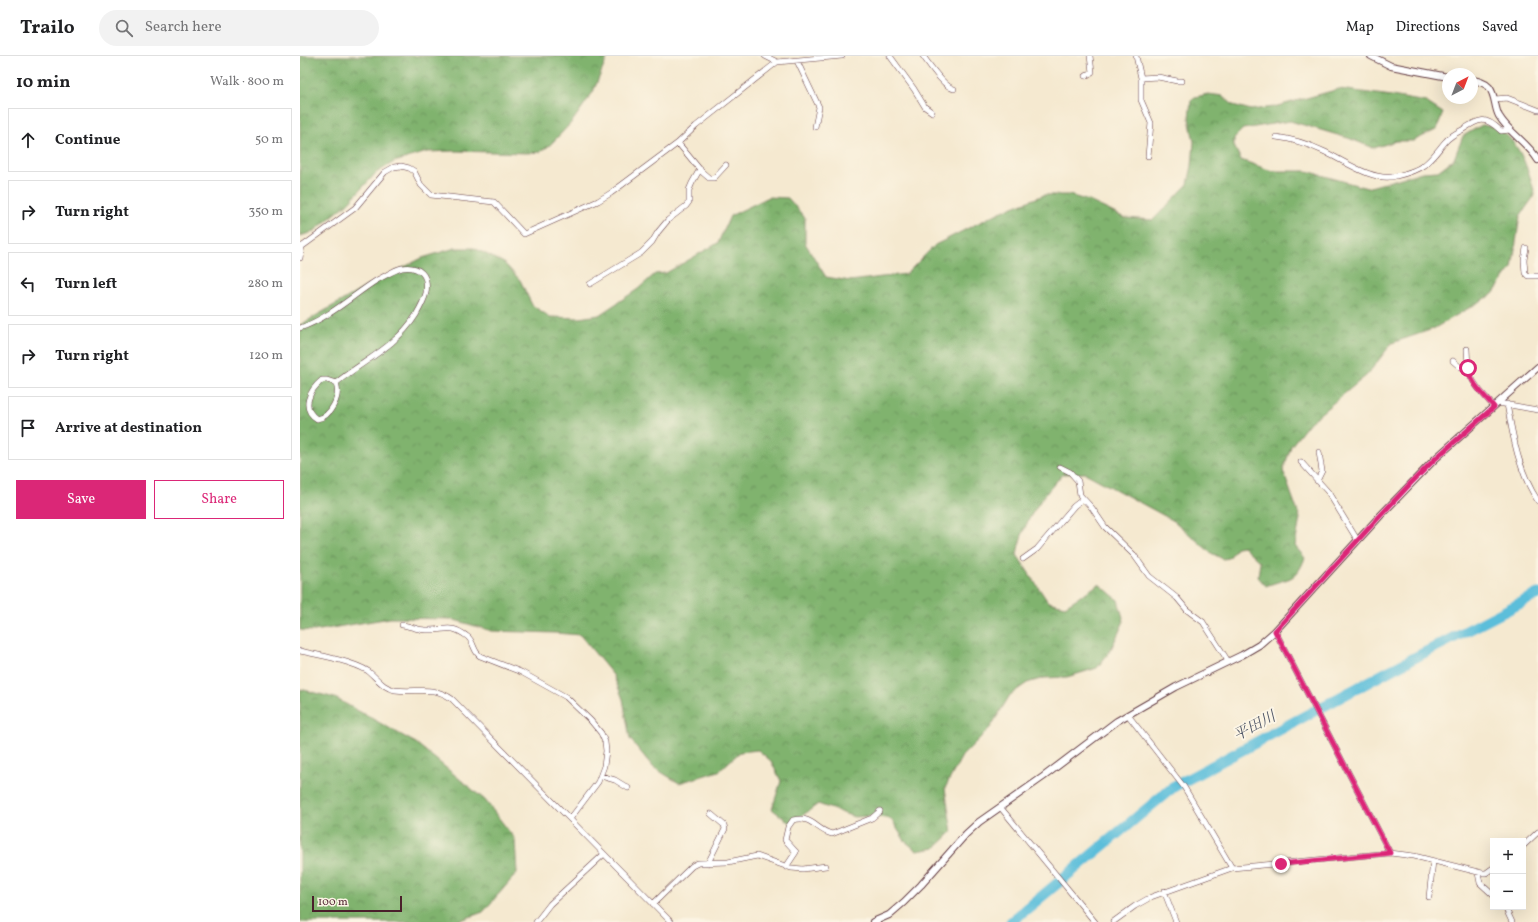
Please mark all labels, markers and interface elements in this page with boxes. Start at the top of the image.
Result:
search box [99,10,379,46]
text: Trailo [20,15,75,41]
icon: search [113,17,135,39]
text: Search here [145,17,222,38]
text: Map [1346,18,1374,37]
text: Directions [1396,18,1460,37]
text: Saved [1482,18,1518,37]
north arrow [1442,68,1478,104]
text: 10 min [16,71,70,94]
text: Walk · 800 m [210,73,284,91]
icon: ahead [17,129,39,151]
text: Continue [55,130,120,151]
text: 50 m [255,131,283,149]
icon: right [17,201,39,223]
text: Turn right [55,202,129,223]
text: 350 m [248,203,283,221]
icon: left [17,273,39,295]
text: Turn left [55,274,117,295]
text: 280 m [247,275,283,293]
icon: right [17,345,39,367]
text: Turn right [55,346,129,367]
text: 120 m [249,347,283,365]
route start [1459,359,1477,377]
icon: arrive [17,417,39,439]
text: Arrive at destination [55,418,202,439]
button: Save [16,480,146,519]
button: Share [154,480,284,519]
water label: 平田川 [1230,706,1282,747]
map controls [1490,838,1526,910]
button: + [1490,838,1526,874]
route end [1272,855,1290,873]
button: − [1490,874,1526,910]
scale bar [312,894,402,913]
text: 100 m [318,895,348,910]

